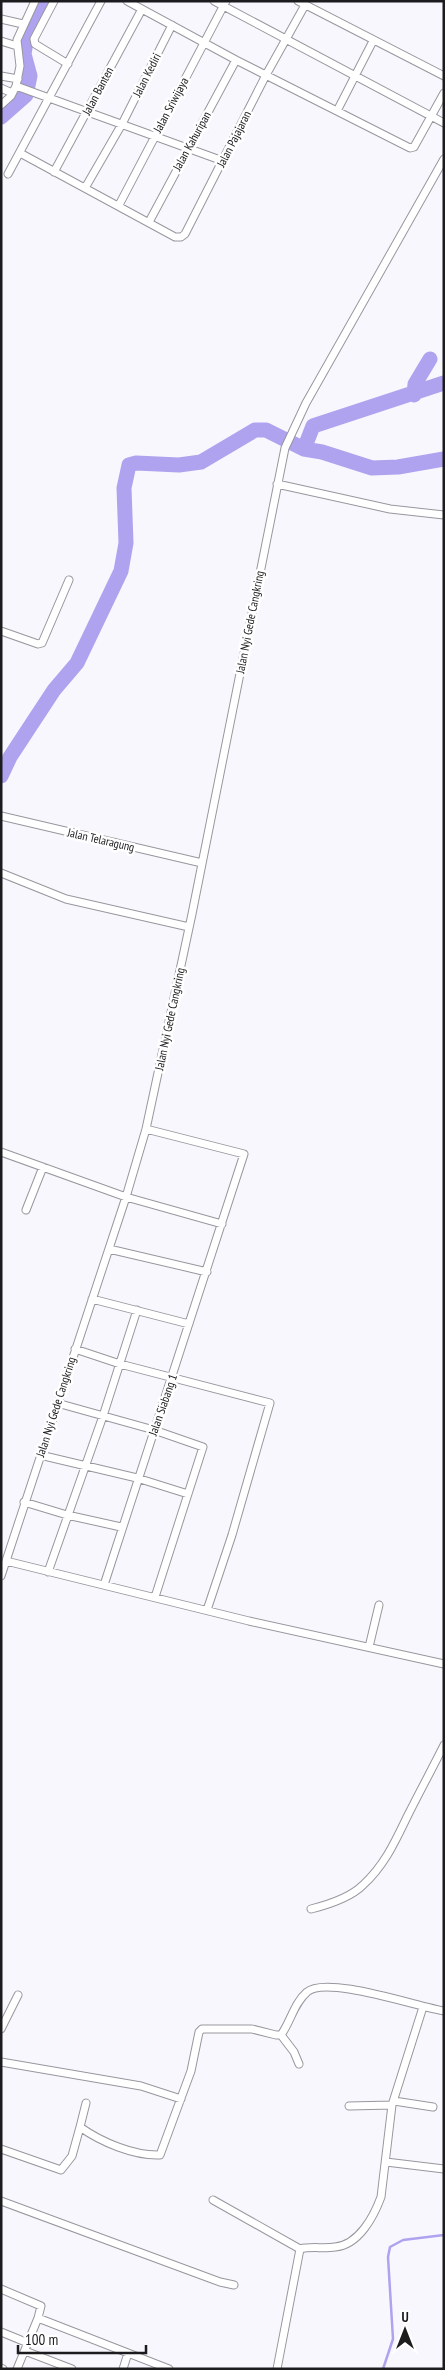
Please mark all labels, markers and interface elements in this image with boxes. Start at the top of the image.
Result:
street label: Jalan Kediri [129,50,164,100]
street label: Jalan Banten [78,64,116,118]
street label: Jalan Sriwijaya [149,74,191,136]
street label: Jalan Pajajaran [213,108,254,170]
street label: Jalan Kahuripan [169,109,214,174]
street label: Jalan Nyi Gede Cangkring [232,569,267,676]
street label: Jalan Telaragung [65,824,136,855]
street label: Jalan Nyi Gede Cangkring [151,966,188,1072]
street label: Jalan Nyi Gede Cangkring [32,1355,79,1460]
street label: Jalan Siabang 1 [145,1372,180,1439]
north arrow [380,2305,430,2355]
text: U [401,2308,409,2326]
scale bar [18,2322,145,2354]
text: 100 m [25,2330,58,2349]

